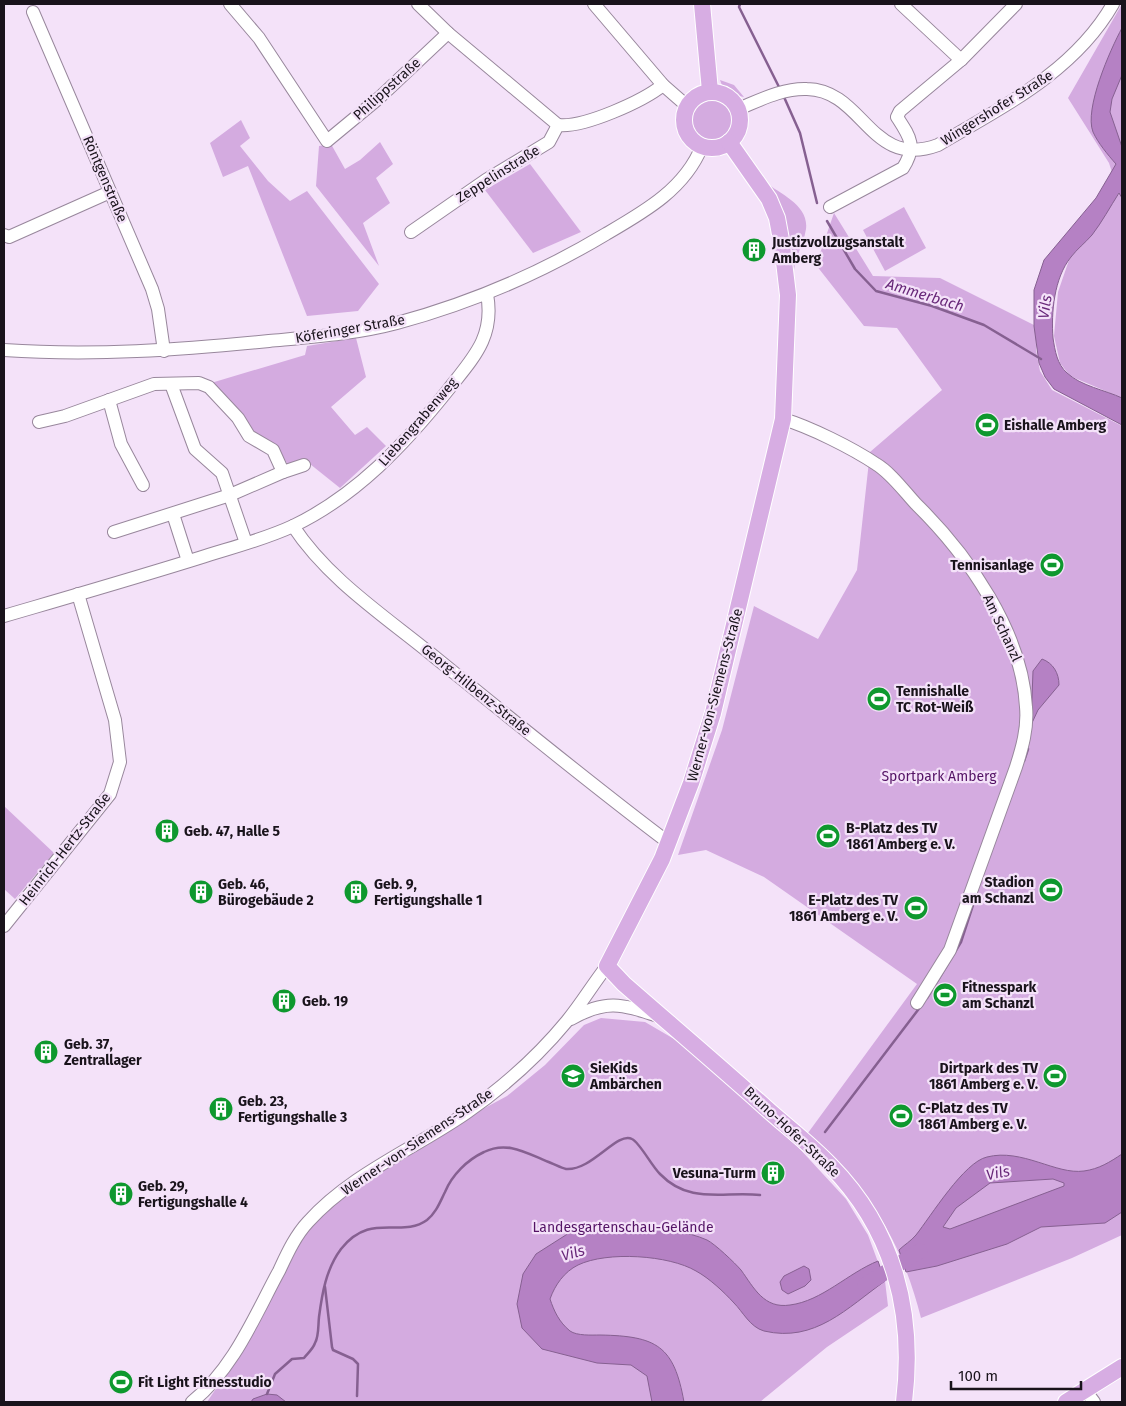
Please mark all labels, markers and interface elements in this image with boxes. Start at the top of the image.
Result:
street label: Philippstraße [350,54,424,124]
street label: Wingershofer Straße [938,67,1056,149]
street label: Röntgenstraße [79,133,131,225]
street label: Zeppelinstraße [453,142,543,206]
place label: Justizvollzugsanstalt Amberg [771,234,905,267]
building icon: Justizvollzugsanstalt Amberg [741,237,767,263]
water label: Ammerbach [883,274,966,315]
water label: Vils [1034,294,1056,320]
street label: Köferinger Straße [294,311,406,347]
street label: Liebengrabenweg [375,374,461,470]
sports icon: Eishalle Amberg [974,412,1000,438]
place label: Eishalle Amberg [1004,417,1107,434]
sports icon: Tennisanlage [1039,552,1065,578]
place label: Tennisanlage [950,557,1034,574]
street label: Am Schanzl [979,592,1025,664]
street label: Werner-von-Siemens-Straße [684,606,746,784]
street label: Georg-Hilbenz-Straße [418,641,534,739]
place label: Tennishalle TC Rot-Weiß [896,683,974,716]
sports icon: Tennishalle TC Rot-Weiß [866,686,892,712]
park label: Sportpark Amberg [881,768,997,785]
street label: Heinrich-Hertz-Straße [16,789,114,909]
building icon: Geb. 47, Halle 5 [154,818,180,844]
place label: B-Platz des TV 1861 Amberg e. V. [846,820,955,853]
place label: Geb. 47, Halle 5 [184,823,281,840]
sports icon: B-Platz des TV 1861 Amberg e. V. [815,823,841,849]
place label: Stadion am Schanzl [962,874,1035,907]
place label: Geb. 46, Bürogebäude 2 [218,876,314,909]
place label: Geb. 9, Fertigungshalle 1 [374,876,482,909]
sports icon: Stadion am Schanzl [1038,877,1064,903]
building icon: Geb. 46, Bürogebäude 2 [188,879,214,905]
building icon: Geb. 9, Fertigungshalle 1 [343,879,369,905]
place label: E-Platz des TV 1861 Amberg e. V. [789,892,899,925]
sports icon: E-Platz des TV 1861 Amberg e. V. [903,895,929,921]
place label: Fitnesspark am Schanzl [962,979,1036,1012]
sports icon: Fitnesspark am Schanzl [932,982,958,1008]
building icon: Geb. 19 [271,988,297,1014]
place label: Geb. 19 [302,993,348,1010]
place label: Geb. 37, Zentrallager [64,1036,142,1069]
building icon: Geb. 37, Zentrallager [33,1039,59,1065]
place label: SieKids Ambärchen [589,1060,662,1093]
place label: Dirtpark des TV 1861 Amberg e. V. [929,1060,1039,1093]
school or university icon: SieKids Ambärchen [560,1063,586,1089]
sports icon: Dirtpark des TV 1861 Amberg e. V. [1042,1063,1068,1089]
street label: Bruno-Hofer-Straße [740,1083,844,1181]
street label: Werner-von-Siemens-Straße [338,1085,496,1199]
place label: Geb. 23, Fertigungshalle 3 [238,1093,347,1126]
building icon: Geb. 23, Fertigungshalle 3 [208,1096,234,1122]
place label: C-Platz des TV 1861 Amberg e. V. [918,1100,1027,1133]
sports icon: C-Platz des TV 1861 Amberg e. V. [888,1103,914,1129]
building icon: Vesuna-Turm [760,1160,786,1186]
water label: Vils [985,1162,1011,1184]
place label: Vesuna-Turm [672,1165,756,1182]
place label: Geb. 29, Fertigungshalle 4 [138,1178,248,1211]
building icon: Geb. 29, Fertigungshalle 4 [108,1181,134,1207]
park label: Landesgartenschau-Gelände [532,1219,714,1236]
water label: Vils [559,1241,587,1265]
scale bar [951,1358,1081,1390]
text: 100 m [958,1367,998,1385]
sports icon: Fit Light Fitnesstudio [108,1369,134,1395]
place label: Fit Light Fitnesstudio [138,1374,272,1391]

